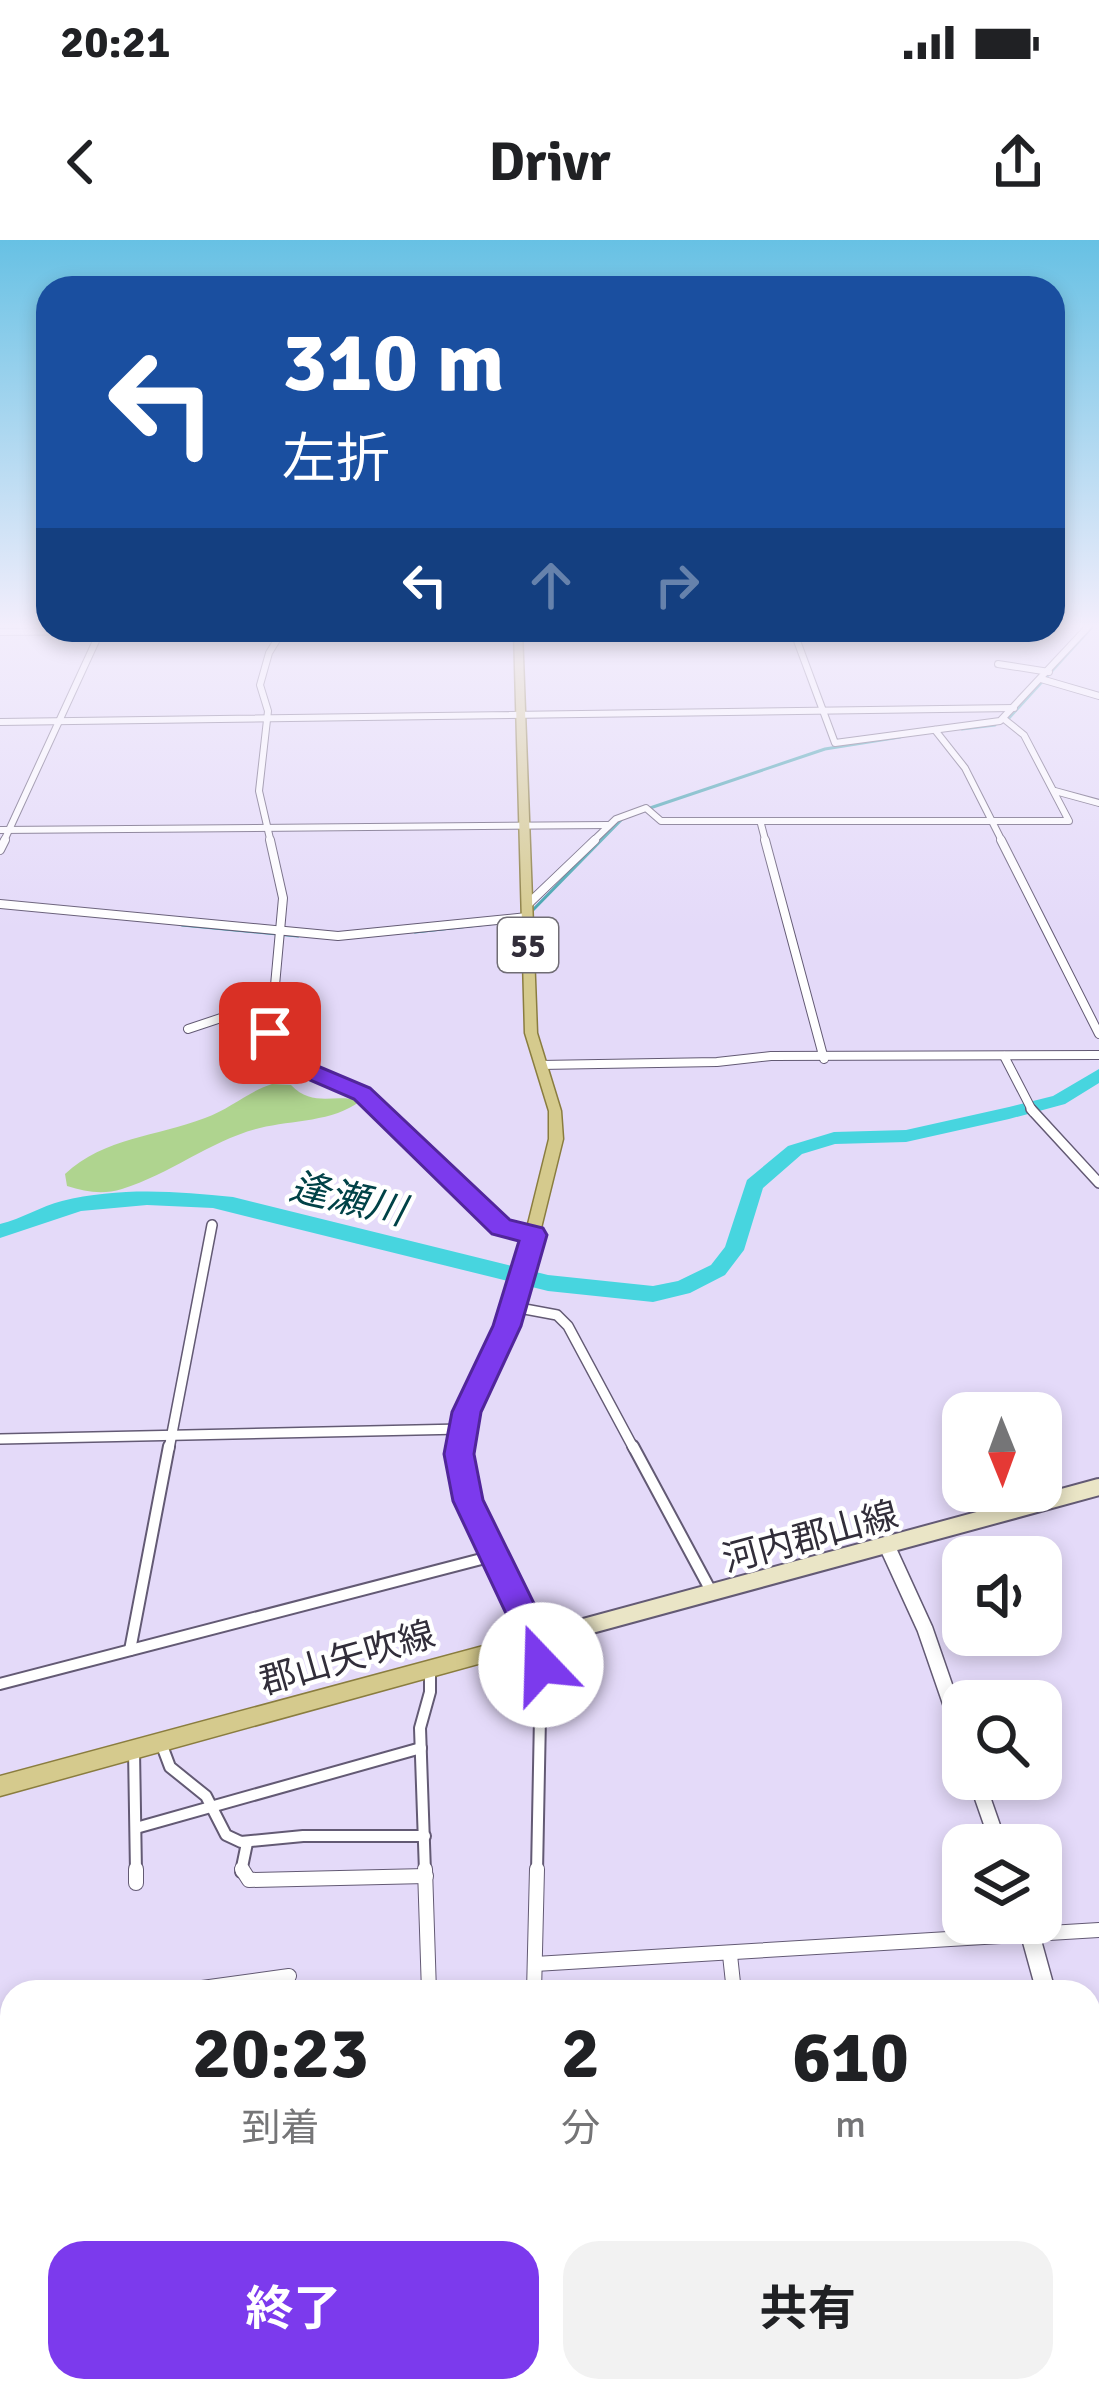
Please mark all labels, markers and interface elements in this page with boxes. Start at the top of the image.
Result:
text: 20:21 [60,15,170,70]
icon: back [48,129,114,195]
text: Drivr [489,129,610,196]
icon: share [985,129,1051,195]
text: 310 m [282,311,504,415]
icon: left [84,324,240,480]
text: 左折 [282,426,390,493]
icon: left [392,552,458,618]
icon: ahead [518,552,584,618]
icon: right [644,552,710,618]
road number: 55 [498,918,558,972]
pin [219,982,321,1084]
icon: arrive [237,1000,303,1066]
water label: 逢瀬川 [285,1162,414,1236]
north arrow [942,1392,1062,1512]
map controls [942,1392,1062,1944]
street label: 河内郡山線 [718,1492,903,1582]
button: sound [942,1536,1062,1656]
position arrow [478,1602,604,1728]
street label: 郡山矢吹線 [255,1612,440,1705]
button: search [942,1680,1062,1800]
button: layers [942,1824,1062,1944]
text: 20:23 [192,2009,369,2098]
text: 2 [561,2009,600,2098]
text: 610 [792,2013,909,2102]
text: m [835,2100,866,2148]
text: 到着 [242,2104,320,2152]
text: 分 [561,2104,600,2152]
button: 終了 [48,2241,539,2379]
button: 共有 [563,2241,1053,2379]

